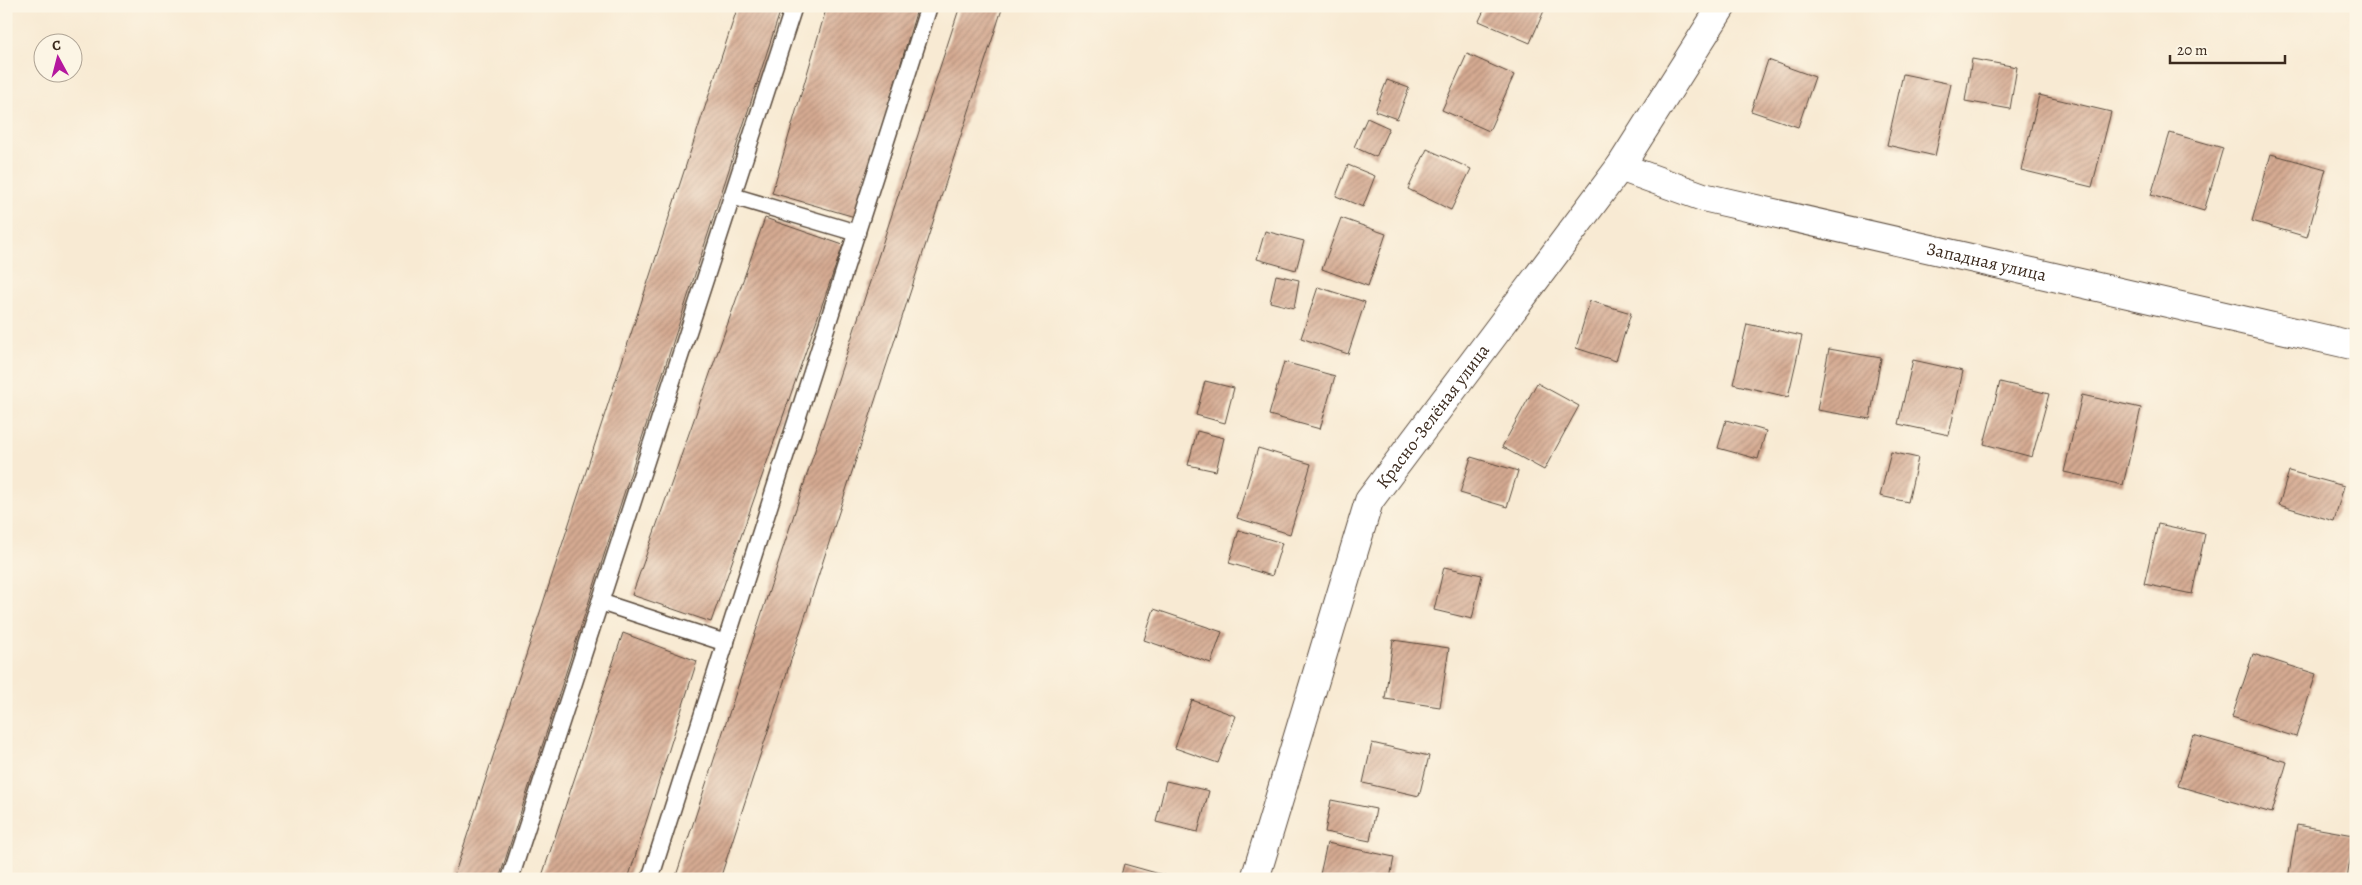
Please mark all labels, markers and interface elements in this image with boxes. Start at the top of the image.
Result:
north arrow [32,32,82,82]
scale bar [2170,32,2284,64]
text: С [51,36,62,56]
text: 20 m [2177,40,2208,60]
street label: Западная улица [1924,236,2049,287]
street label: Красно-Зелёная улица [1371,338,1495,493]

